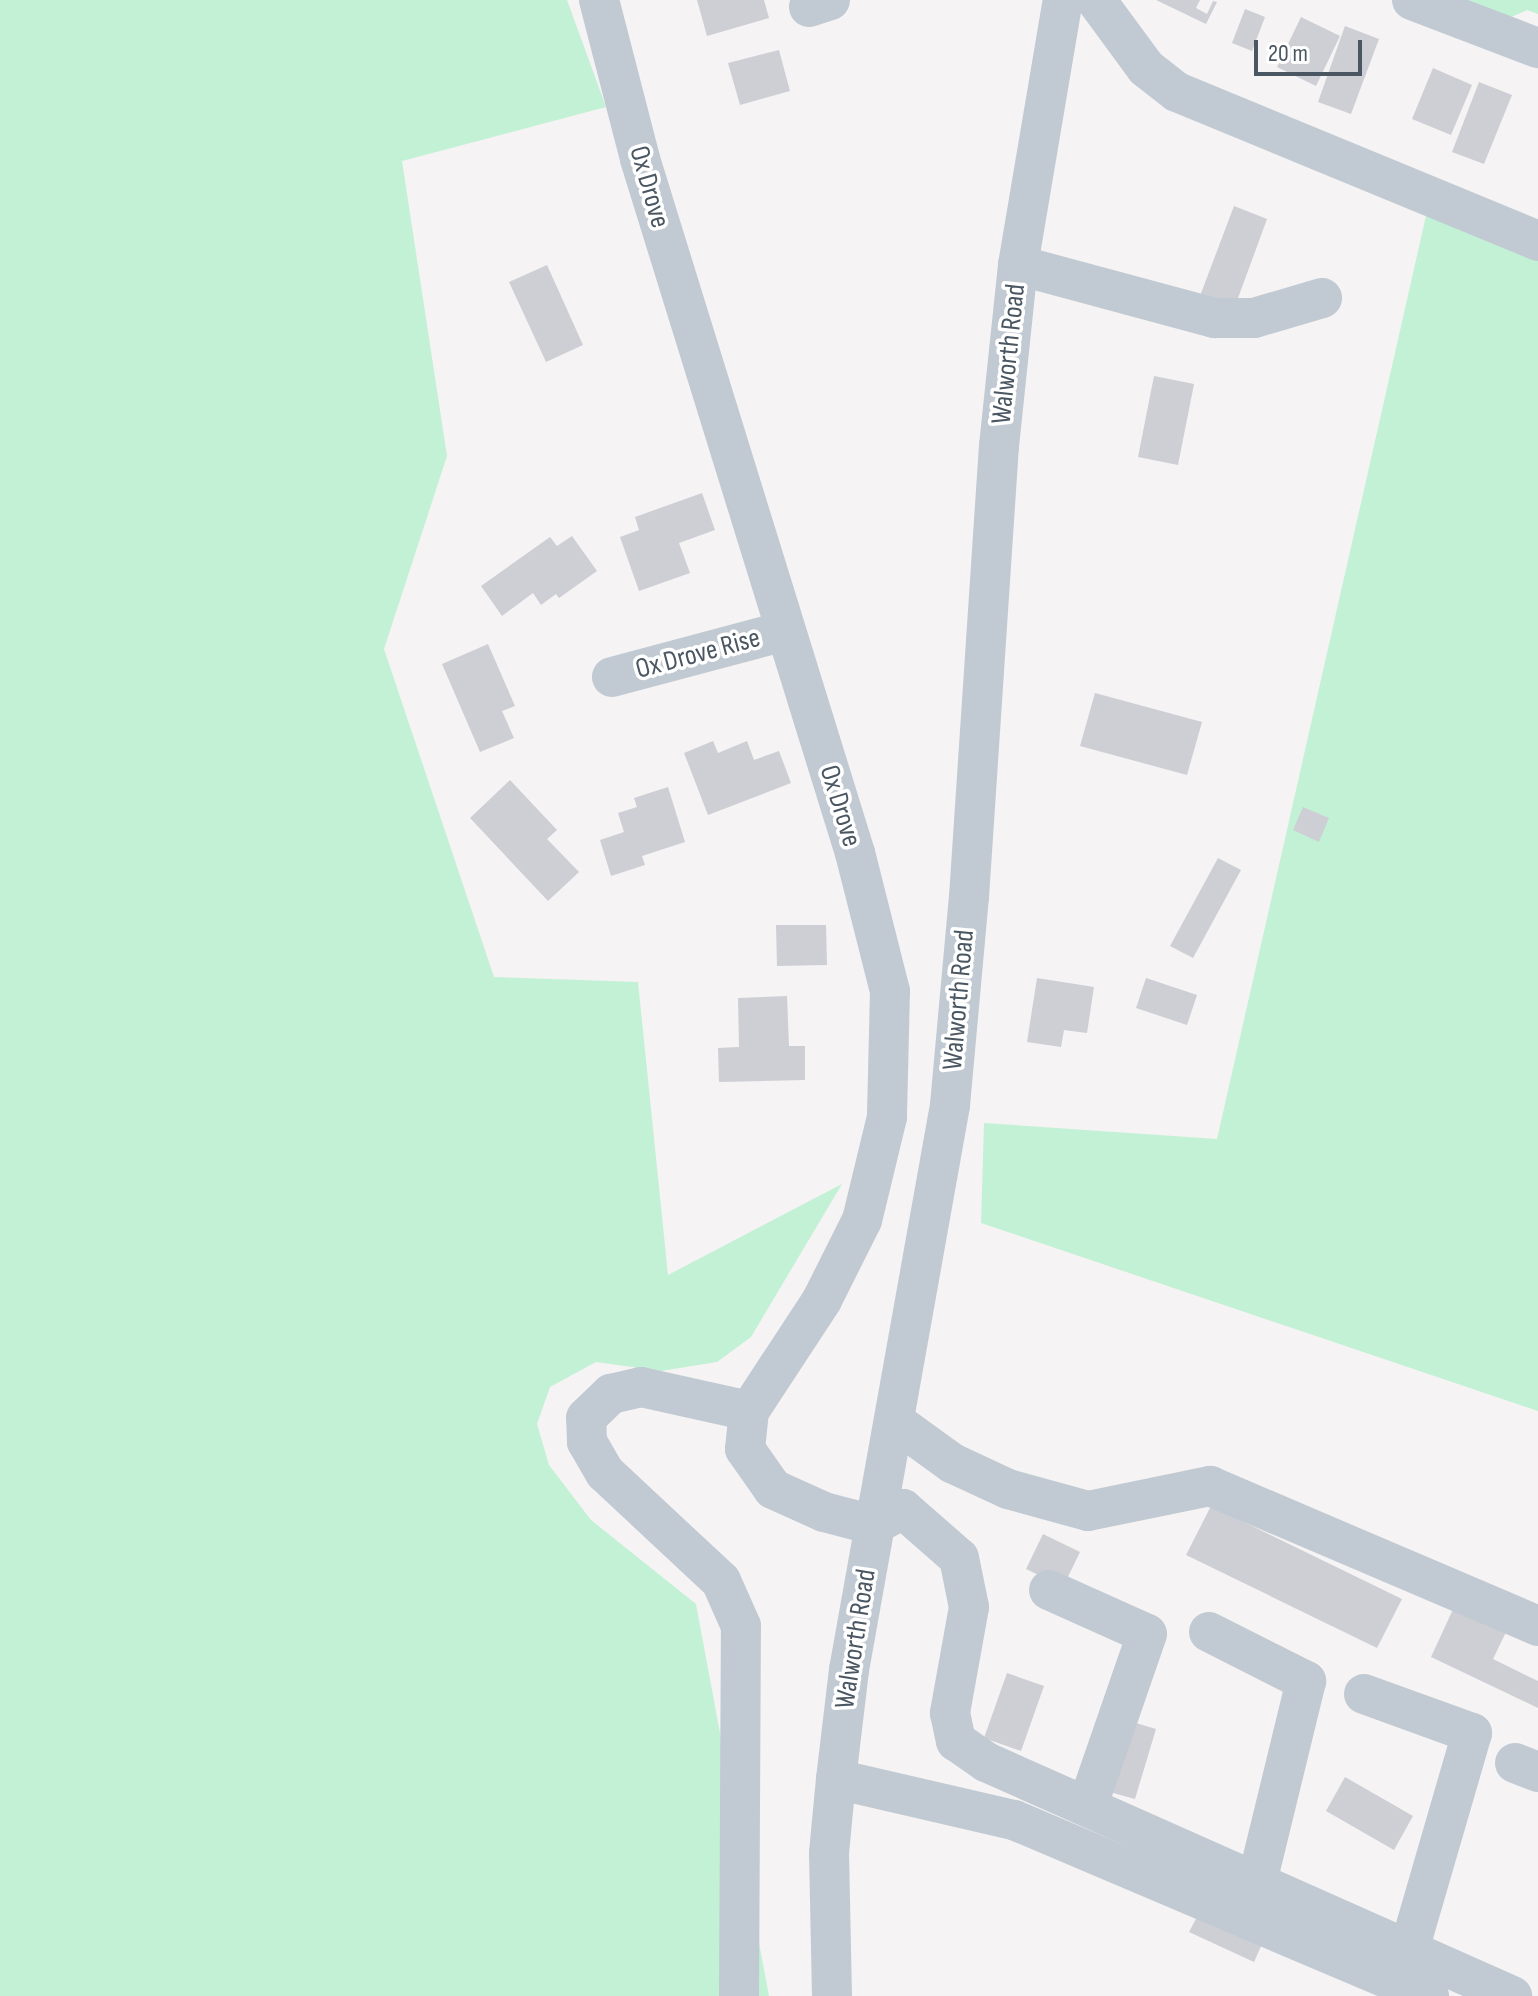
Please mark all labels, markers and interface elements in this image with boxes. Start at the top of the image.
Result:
scale bar [1258,24,1366,74]
text: 20 m [1268,39,1308,68]
street label: Ox Drove [621,142,677,232]
street label: Walworth Road [985,282,1033,426]
street label: Ox Drove Rise [632,621,764,687]
street label: Ox Drove [812,761,868,851]
street label: Walworth Road [936,928,982,1072]
street label: Walworth Road [828,1567,884,1711]

